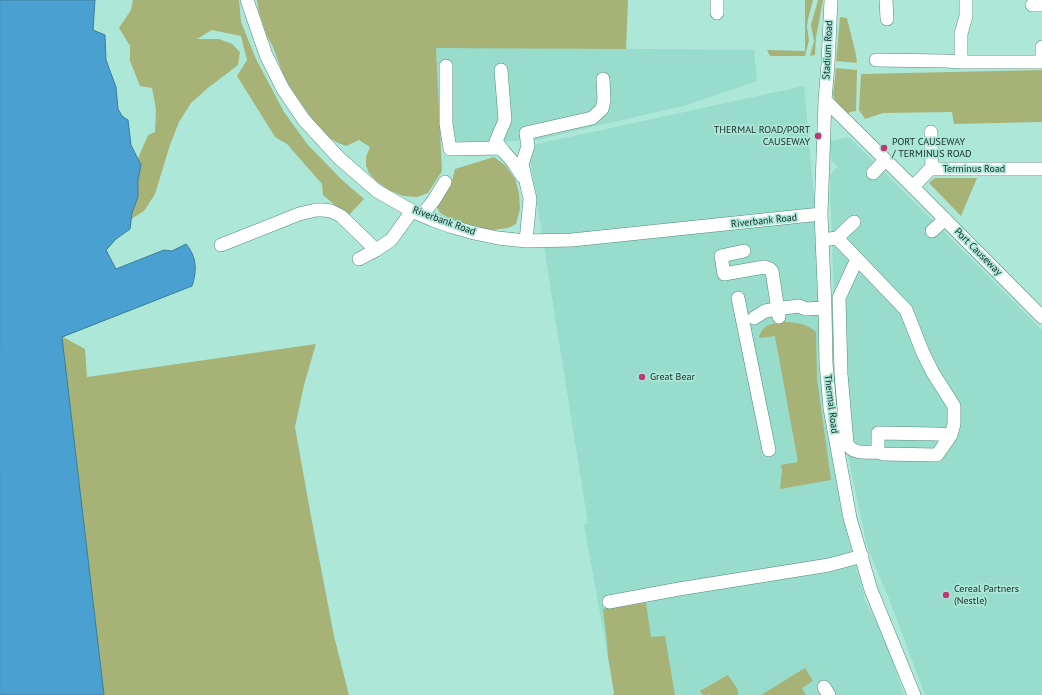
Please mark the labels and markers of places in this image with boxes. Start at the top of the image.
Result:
place label: THERMAL ROAD/PORT CAUSEWAY [714,124,810,148]
marker: THERMAL ROAD/PORT CAUSEWAY [813,131,823,141]
place label: PORT CAUSEWAY / TERMINUS ROAD [892,136,972,160]
marker: PORT CAUSEWAY / TERMINUS ROAD [879,143,889,153]
place label: Great Bear [650,371,695,383]
marker: Great Bear [637,372,647,382]
place label: Cereal Partners (Nestle) [954,583,1019,606]
marker: Cereal Partners (Nestle) [941,590,951,600]

